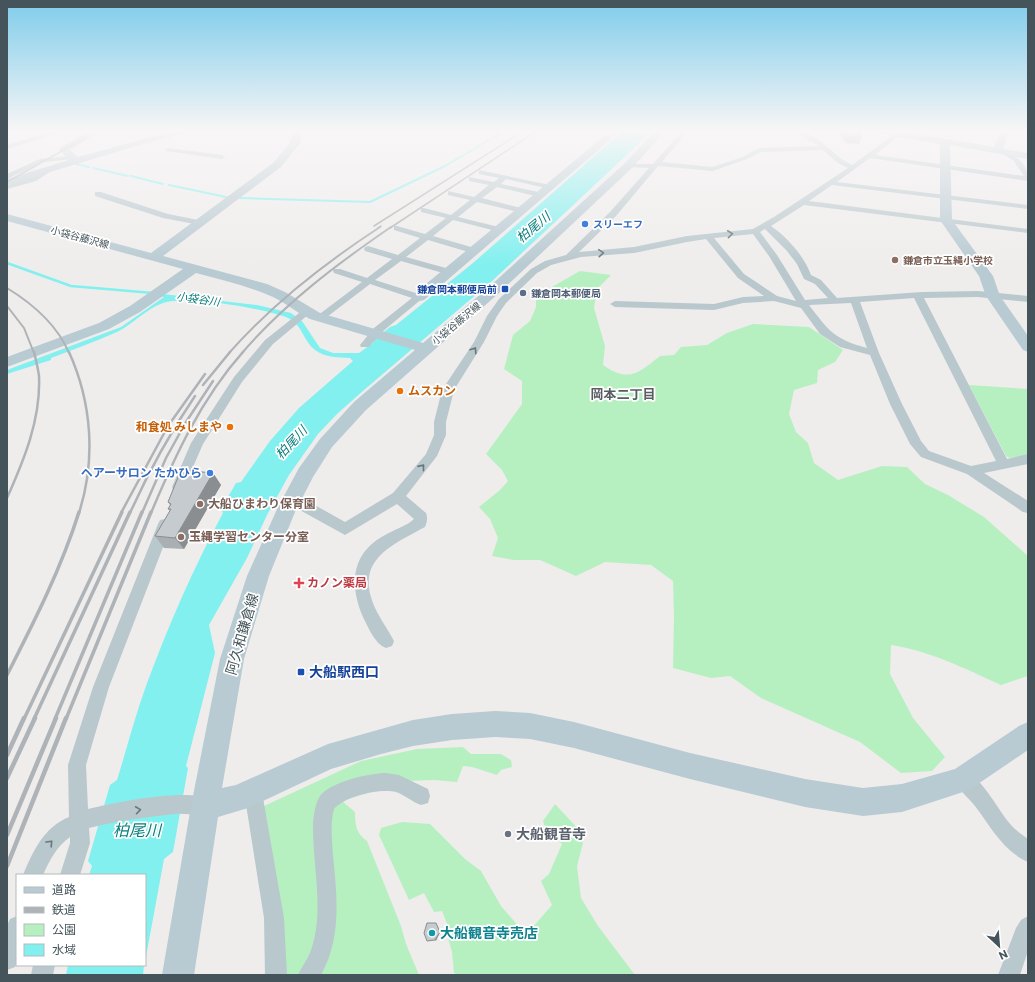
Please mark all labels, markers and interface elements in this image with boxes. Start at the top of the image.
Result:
water label: 柏尾川 [513,207,555,246]
place label: スリーエフ [593,218,643,230]
marker: スリーエフ [580,219,590,229]
street label: 小袋谷藤沢線 [49,223,111,251]
one-way arrow [727,230,733,239]
one-way arrow [598,248,604,257]
place label: 鎌倉市立玉縄小学校 [903,254,993,266]
marker: 鎌倉市立玉縄小学校 [890,255,900,265]
place label: 鎌倉岡本郵便局前 [417,283,497,295]
marker: 鎌倉岡本郵便局前 [500,284,510,294]
place label: 鎌倉岡本郵便局 [531,287,601,299]
marker: 鎌倉岡本郵便局 [518,288,528,298]
water label: 小袋谷川 [175,289,222,308]
street label: 小袋谷藤沢線 [429,299,483,347]
one-way arrow [469,348,476,355]
place label: ムスカン [408,383,456,397]
marker: ムスカン [395,386,405,396]
district label: 岡本二丁目 [590,386,656,402]
place label: 和食処 みしまや [136,419,222,433]
water label: 柏尾川 [272,421,312,462]
marker: 和食処 みしまや [225,422,235,432]
one-way arrow [418,464,425,471]
place label: ヘアーサロン たかひら [81,465,202,479]
marker: ヘアーサロン たかひら [205,468,215,478]
place label: 大船ひまわり保育園 [208,496,316,510]
marker: 大船ひまわり保育園 [195,499,205,509]
place label: 玉縄学習センター分室 [189,529,309,543]
marker: 玉縄学習センター分室 [176,532,186,542]
place label: カノン薬局 [307,575,367,589]
marker: カノン薬局 [294,578,304,588]
street label: 阿久和鎌倉線 [222,591,261,677]
place label: 大船駅西口 [309,663,379,680]
marker: 大船駅西口 [296,667,306,677]
one-way arrow [135,806,141,815]
water label: 柏尾川 [113,820,163,839]
place label: 大船観音寺 [516,825,586,842]
marker: 大船観音寺 [503,829,513,839]
one-way arrow [45,840,53,848]
legend [16,874,146,966]
text: 道路 [52,882,76,896]
text: 鉄道 [52,902,76,916]
text: 公園 [52,922,76,936]
place label: 大船観音寺売店 [440,924,538,941]
north arrow [979,926,1019,966]
marker: 大船観音寺売店 [427,928,437,938]
text: 水域 [52,942,76,956]
text: N [997,948,1010,963]

